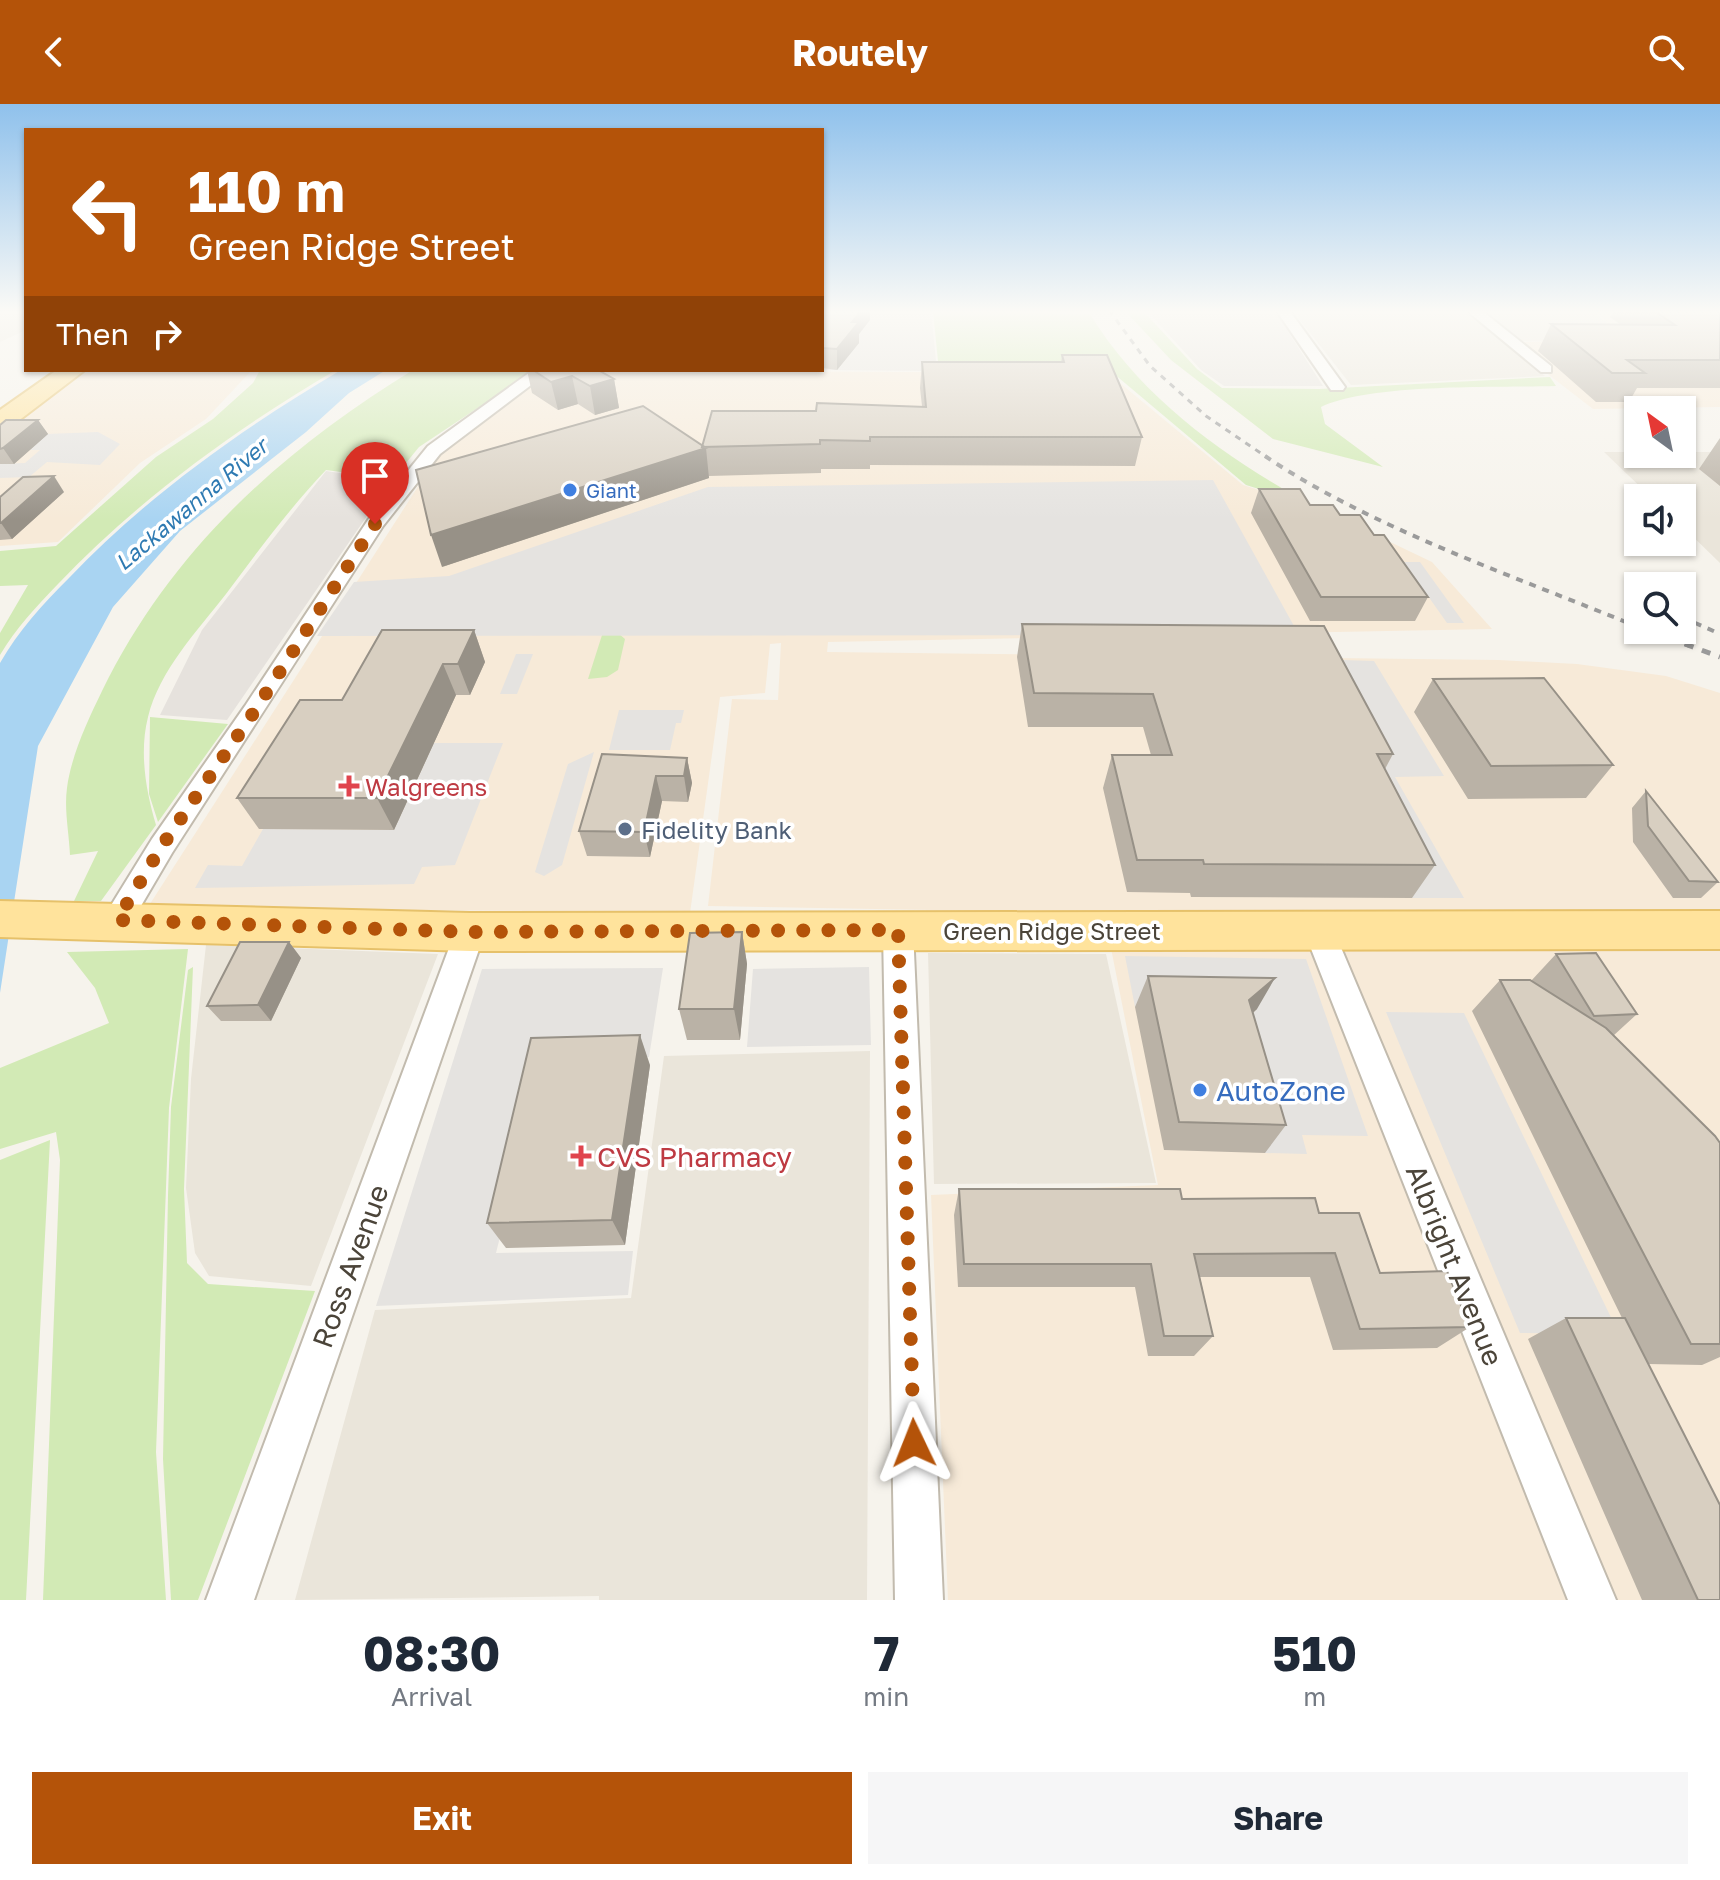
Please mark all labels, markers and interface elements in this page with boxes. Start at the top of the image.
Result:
icon: back [32,30,76,74]
icon: search [1644,30,1688,74]
text: Routely [792,31,928,74]
text: 110 m [188,157,345,224]
icon: left [56,160,160,264]
text: Green Ridge Street [188,225,515,268]
icon: right [145,312,189,356]
text: Then [56,316,129,352]
north arrow [1624,396,1696,468]
map controls [1624,396,1696,644]
water label: Lackawanna River [109,430,275,576]
pin [341,442,409,524]
icon: arrive [353,454,397,498]
place label: Giant [586,478,637,502]
marker: Giant [561,481,579,499]
button: sound [1624,484,1696,556]
button: search [1624,572,1696,644]
place label: Walgreens [365,772,487,801]
marker: Walgreens [340,777,358,795]
place label: Fidelity Bank [641,815,792,844]
marker: Fidelity Bank [616,820,634,838]
street label: Green Ridge Street [943,916,1161,945]
place label: AutoZone [1216,1074,1346,1107]
marker: AutoZone [1191,1081,1209,1099]
place label: CVS Pharmacy [597,1140,792,1173]
marker: CVS Pharmacy [572,1147,590,1165]
street label: Albright Avenue [1400,1160,1510,1370]
street label: Ross Avenue [305,1180,395,1352]
position arrow [872,1401,956,1485]
text: 08:30 [363,1624,501,1682]
text: 7 [873,1624,899,1682]
text: 510 [1272,1624,1357,1682]
text: Arrival [391,1681,472,1712]
text: min [863,1681,909,1712]
text: m [1303,1681,1326,1712]
button: Exit [32,1772,852,1864]
button: Share [868,1772,1688,1864]

